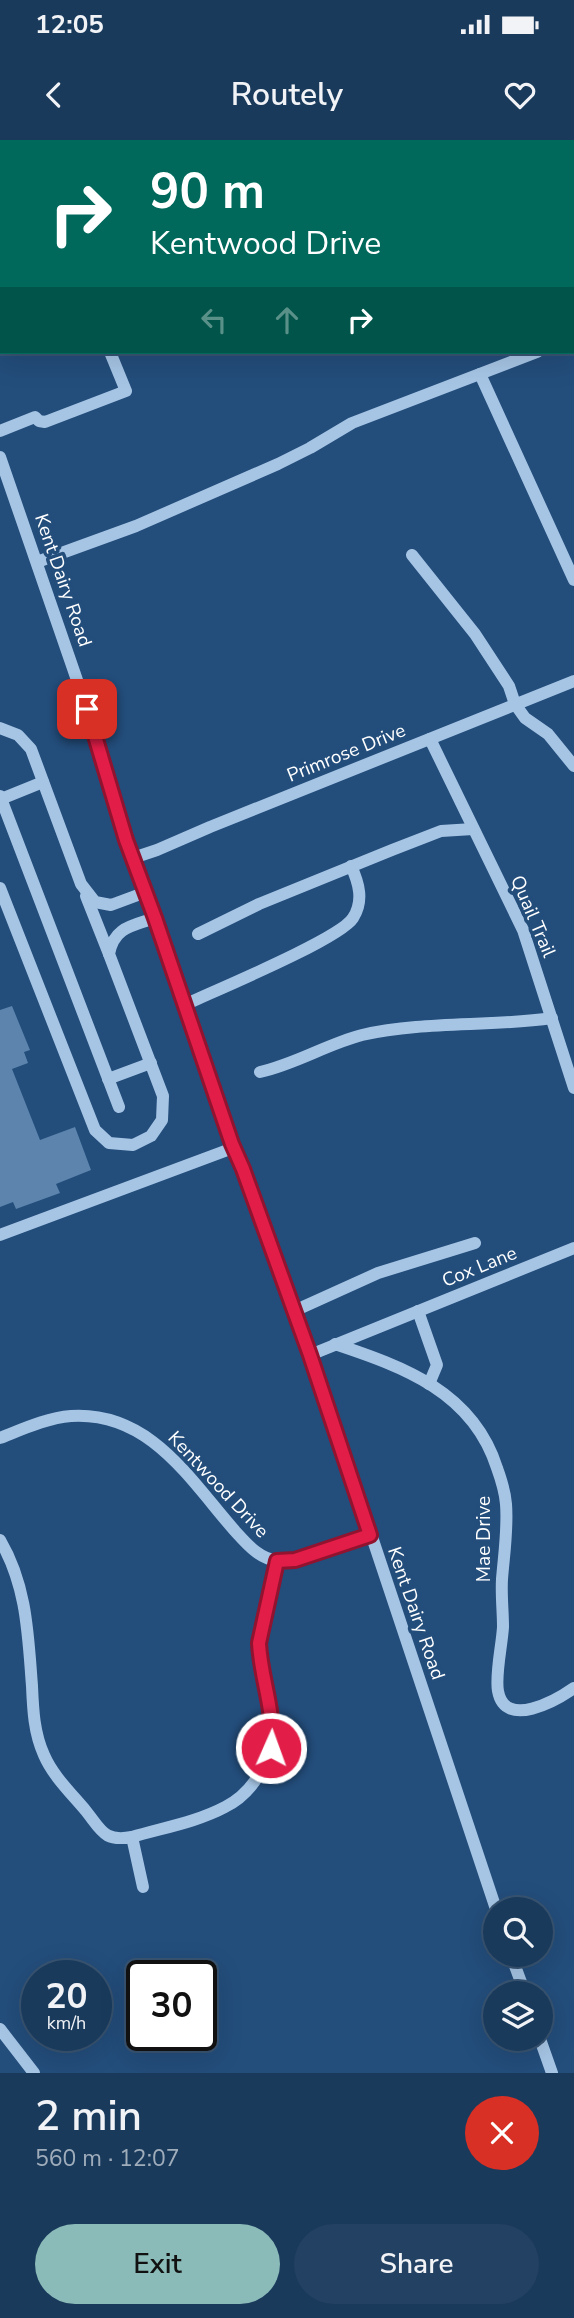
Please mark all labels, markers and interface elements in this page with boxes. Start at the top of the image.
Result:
text: 12:05 [35,7,104,42]
text: Routely [231,73,343,116]
icon: back [35,76,73,114]
icon: heart [501,76,539,114]
text: 90 m [150,158,265,225]
icon: right [35,168,126,259]
text: Kentwood Drive [150,222,381,265]
icon: left [195,301,233,339]
icon: ahead [268,301,306,339]
icon: right [341,301,379,339]
street label: Kent Dairy Road [28,510,98,650]
pin [57,679,117,739]
icon: arrive [68,690,106,728]
street label: Primrose Drive [283,717,410,789]
street label: Quail Trail [504,871,562,962]
street label: Cox Lane [438,1240,521,1294]
street label: Kentwood Drive [162,1426,275,1544]
street label: Mae Drive [471,1496,497,1582]
street label: Kent Dairy Road [381,1543,451,1683]
position arrow [234,1711,308,1785]
map controls [483,1897,553,2051]
button: search [483,1897,553,1967]
speed limit sign: 30 [126,1960,217,2051]
text: 20 [45,1973,88,2020]
button: layers [483,1981,553,2051]
text: km/h [47,2011,86,2035]
text: 2 min [35,2088,142,2145]
button: close [465,2096,539,2170]
text: 560 m · 12:07 [35,2143,180,2174]
button: Exit [35,2224,280,2304]
button: Share [294,2224,539,2304]

